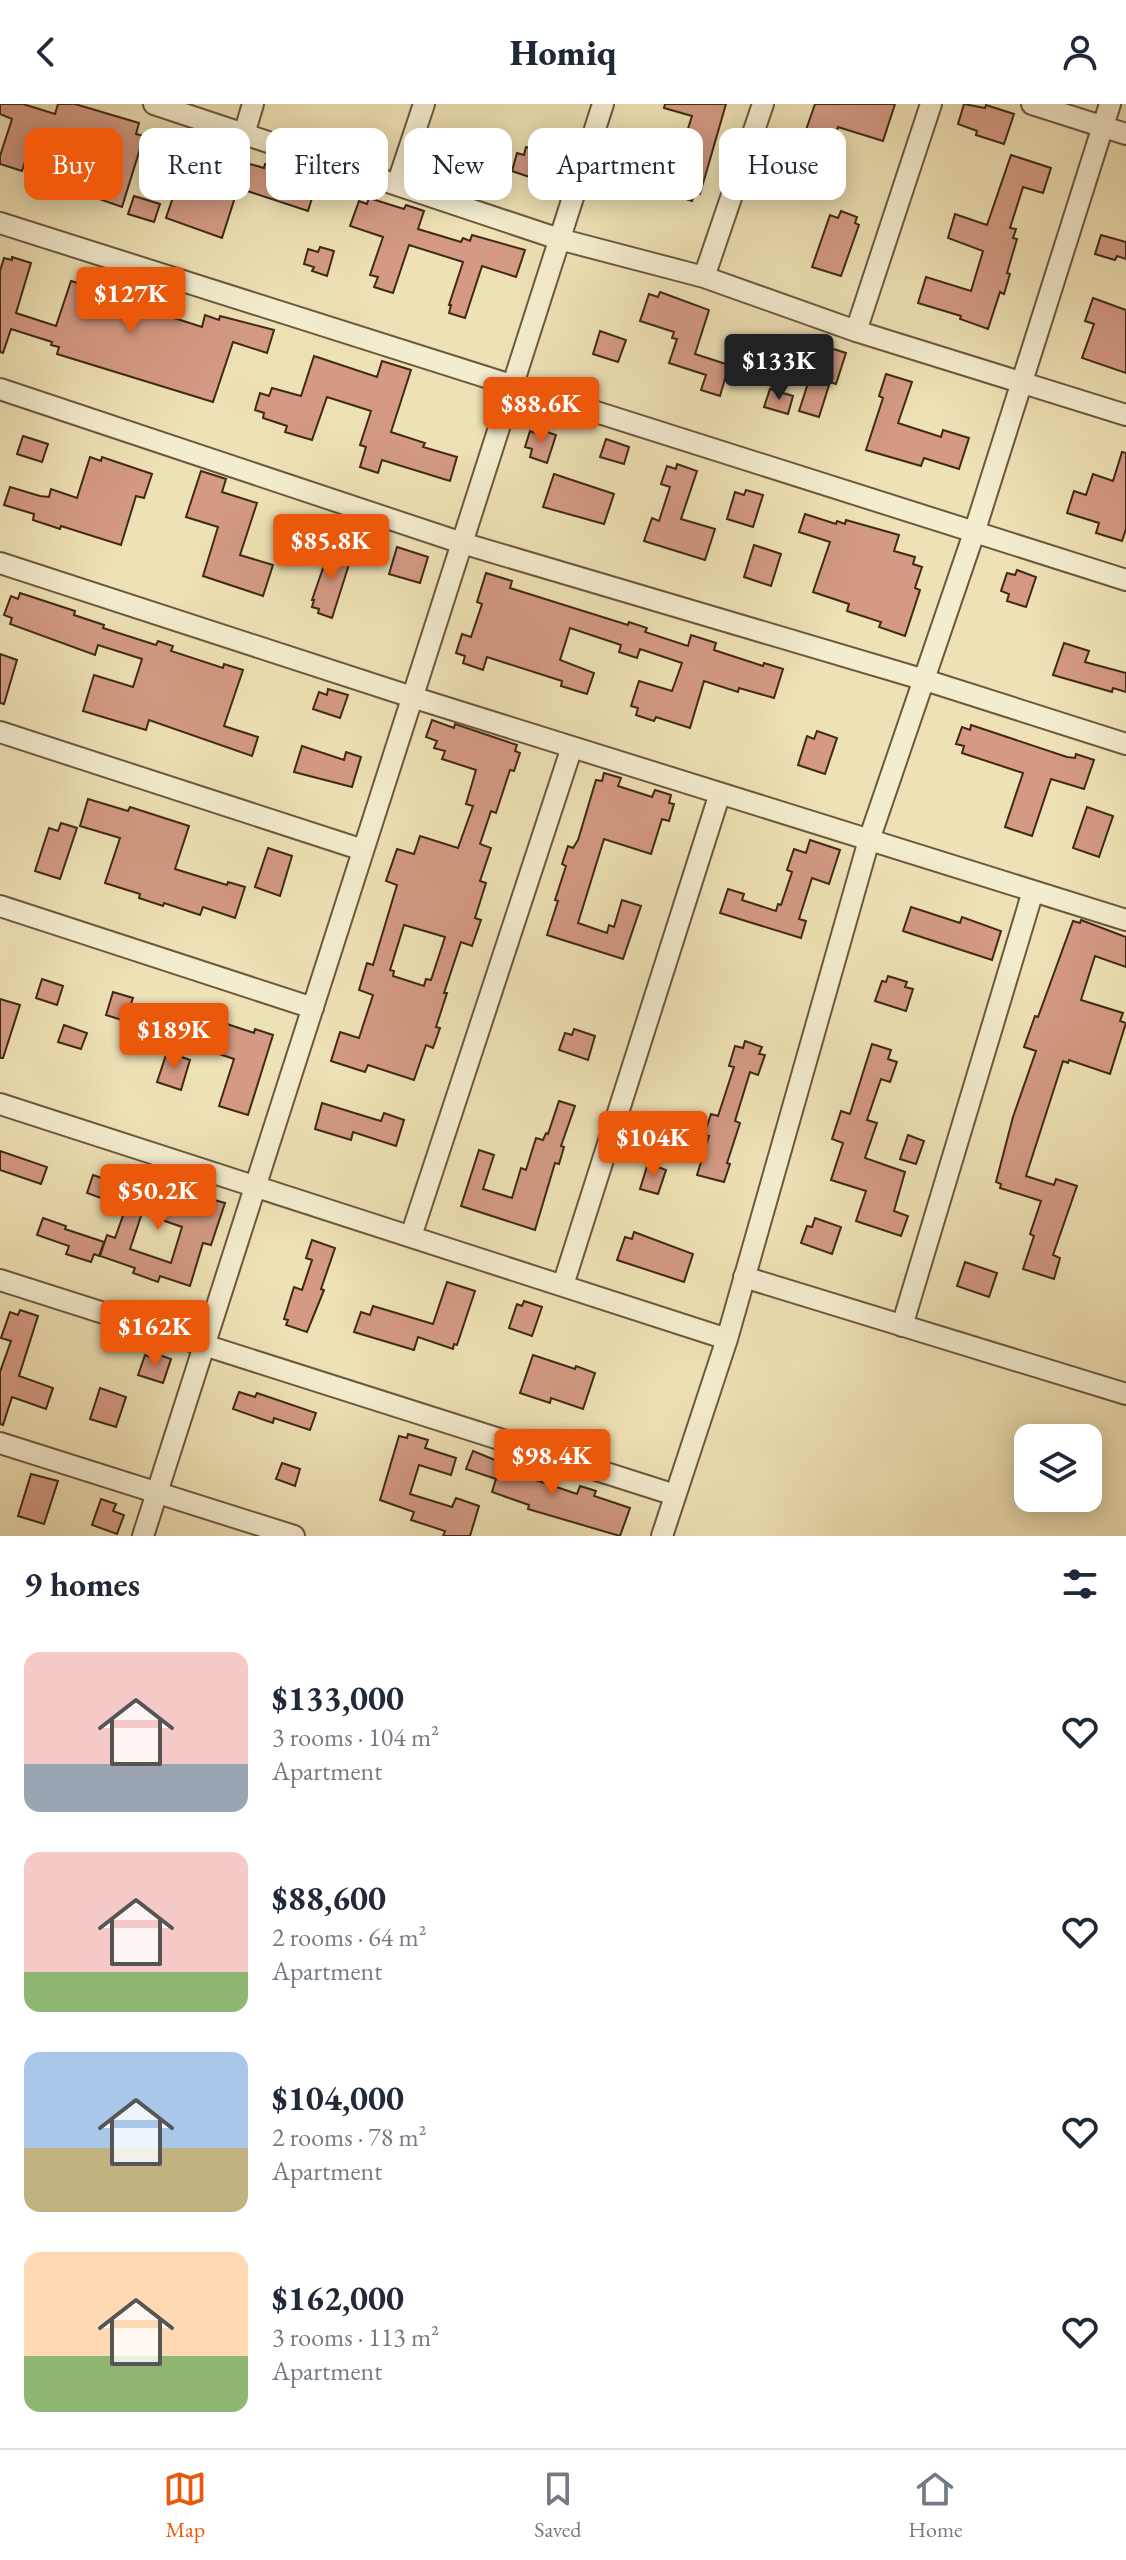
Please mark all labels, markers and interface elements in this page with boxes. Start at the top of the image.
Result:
text: Homiq [510,29,616,76]
icon: back [24,30,68,74]
icon: person [1058,30,1102,74]
chip: Buy [24,128,123,200]
chip: Rent [139,128,250,200]
chip: Filters [266,128,388,200]
chip: New [404,128,512,200]
chip: Apartment [528,128,703,200]
chip: House [719,128,846,200]
pin: $127K [75,267,187,335]
text: $127K [94,276,168,310]
pin: $133K [723,334,835,402]
text: $133K [742,343,816,377]
pin: $88.6K [476,377,606,445]
text: $88.6K [501,386,581,420]
pin: $85.8K [266,514,396,582]
text: $85.8K [291,523,371,557]
pin: $189K [118,1003,230,1071]
text: $189K [137,1012,211,1046]
pin: $104K [597,1111,709,1179]
text: $104K [616,1120,690,1154]
pin: $50.2K [93,1164,223,1232]
text: $50.2K [118,1173,198,1207]
pin: $162K [99,1300,211,1368]
text: $162K [118,1309,192,1343]
map controls [1014,1424,1102,1512]
button: layers [1014,1424,1102,1512]
pin: $98.4K [487,1429,617,1497]
text: $98.4K [512,1438,592,1472]
text: 9 homes [24,1562,140,1606]
icon: filters [1058,1562,1102,1606]
text: $133,000 [272,1676,404,1720]
icon: home [88,1684,184,1780]
icon: heart [1058,1710,1102,1754]
text: 3 rooms · 104 m² [272,1720,439,1754]
text: Apartment [272,1754,382,1788]
text: $88,600 [272,1876,386,1920]
icon: home [88,1884,184,1980]
icon: heart [1058,1910,1102,1954]
text: 2 rooms · 64 m² [272,1920,427,1954]
text: Apartment [272,1954,382,1988]
text: $104,000 [272,2076,404,2120]
icon: home [88,2084,184,2180]
icon: heart [1058,2110,1102,2154]
text: 2 rooms · 78 m² [272,2120,427,2154]
text: Apartment [272,2154,382,2188]
text: $162,000 [272,2276,404,2320]
icon: home [88,2284,184,2380]
icon: heart [1058,2310,1102,2354]
text: 3 rooms · 113 m² [272,2320,439,2354]
text: Apartment [272,2354,382,2388]
tab: Map [163,2467,207,2544]
tab: Saved [534,2467,581,2544]
tab: Home [908,2467,963,2544]

